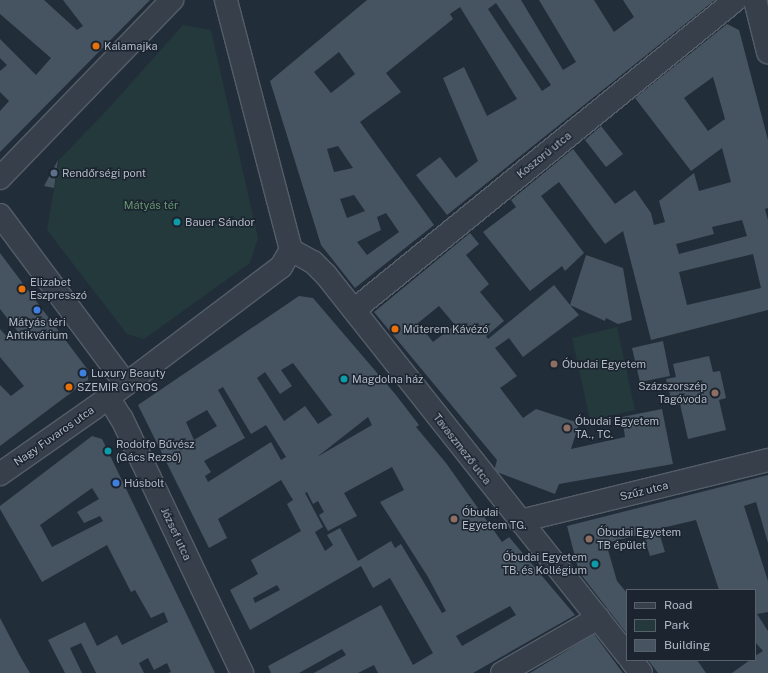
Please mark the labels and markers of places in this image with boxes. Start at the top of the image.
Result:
place label: Kalamajka [104,39,158,53]
marker: Kalamajka [91,41,101,51]
place label: Rendőrségi pont [62,166,146,180]
marker: Rendőrségi pont [49,168,59,178]
place label: Bauer Sándor [185,215,255,229]
marker: Bauer Sándor [172,217,182,227]
place label: Elizabet Eszpresszó [30,276,87,302]
marker: Elizabet Eszpresszó [17,284,27,294]
marker: Mátyás téri Antikvárium [32,305,42,315]
place label: Mátyás téri Antikvárium [6,316,68,342]
place label: Műterem Kávézó [403,322,488,336]
marker: Műterem Kávézó [390,324,400,334]
place label: Óbudai Egyetem [562,357,646,371]
marker: Óbudai Egyetem [549,359,559,369]
place label: Luxury Beauty [91,366,166,380]
marker: Luxury Beauty [78,368,88,378]
place label: Magdolna ház [352,372,423,386]
marker: Magdolna ház [339,374,349,384]
place label: SZEMIR GYROS [77,380,158,394]
place label: Százszorszép Tagóvoda [638,380,707,406]
marker: SZEMIR GYROS [64,382,74,392]
marker: Százszorszép Tagóvoda [710,388,720,398]
place label: Óbudai Egyetem TA., TC. [575,415,659,441]
marker: Óbudai Egyetem TA., TC. [562,423,572,433]
place label: Rodolfo Bűvész (Gács Rezső) [116,438,195,464]
marker: Rodolfo Bűvész (Gács Rezső) [103,446,113,456]
place label: Húsbolt [124,476,164,490]
marker: Húsbolt [111,478,121,488]
place label: Óbudai Egyetem TG. [462,506,527,532]
marker: Óbudai Egyetem TG. [449,514,459,524]
place label: Óbudai Egyetem TB épület [597,526,681,552]
marker: Óbudai Egyetem TB épület [584,534,594,544]
place label: Óbudai Egyetem TB. és Kollégium [502,551,587,577]
marker: Óbudai Egyetem TB. és Kollégium [590,559,600,569]

